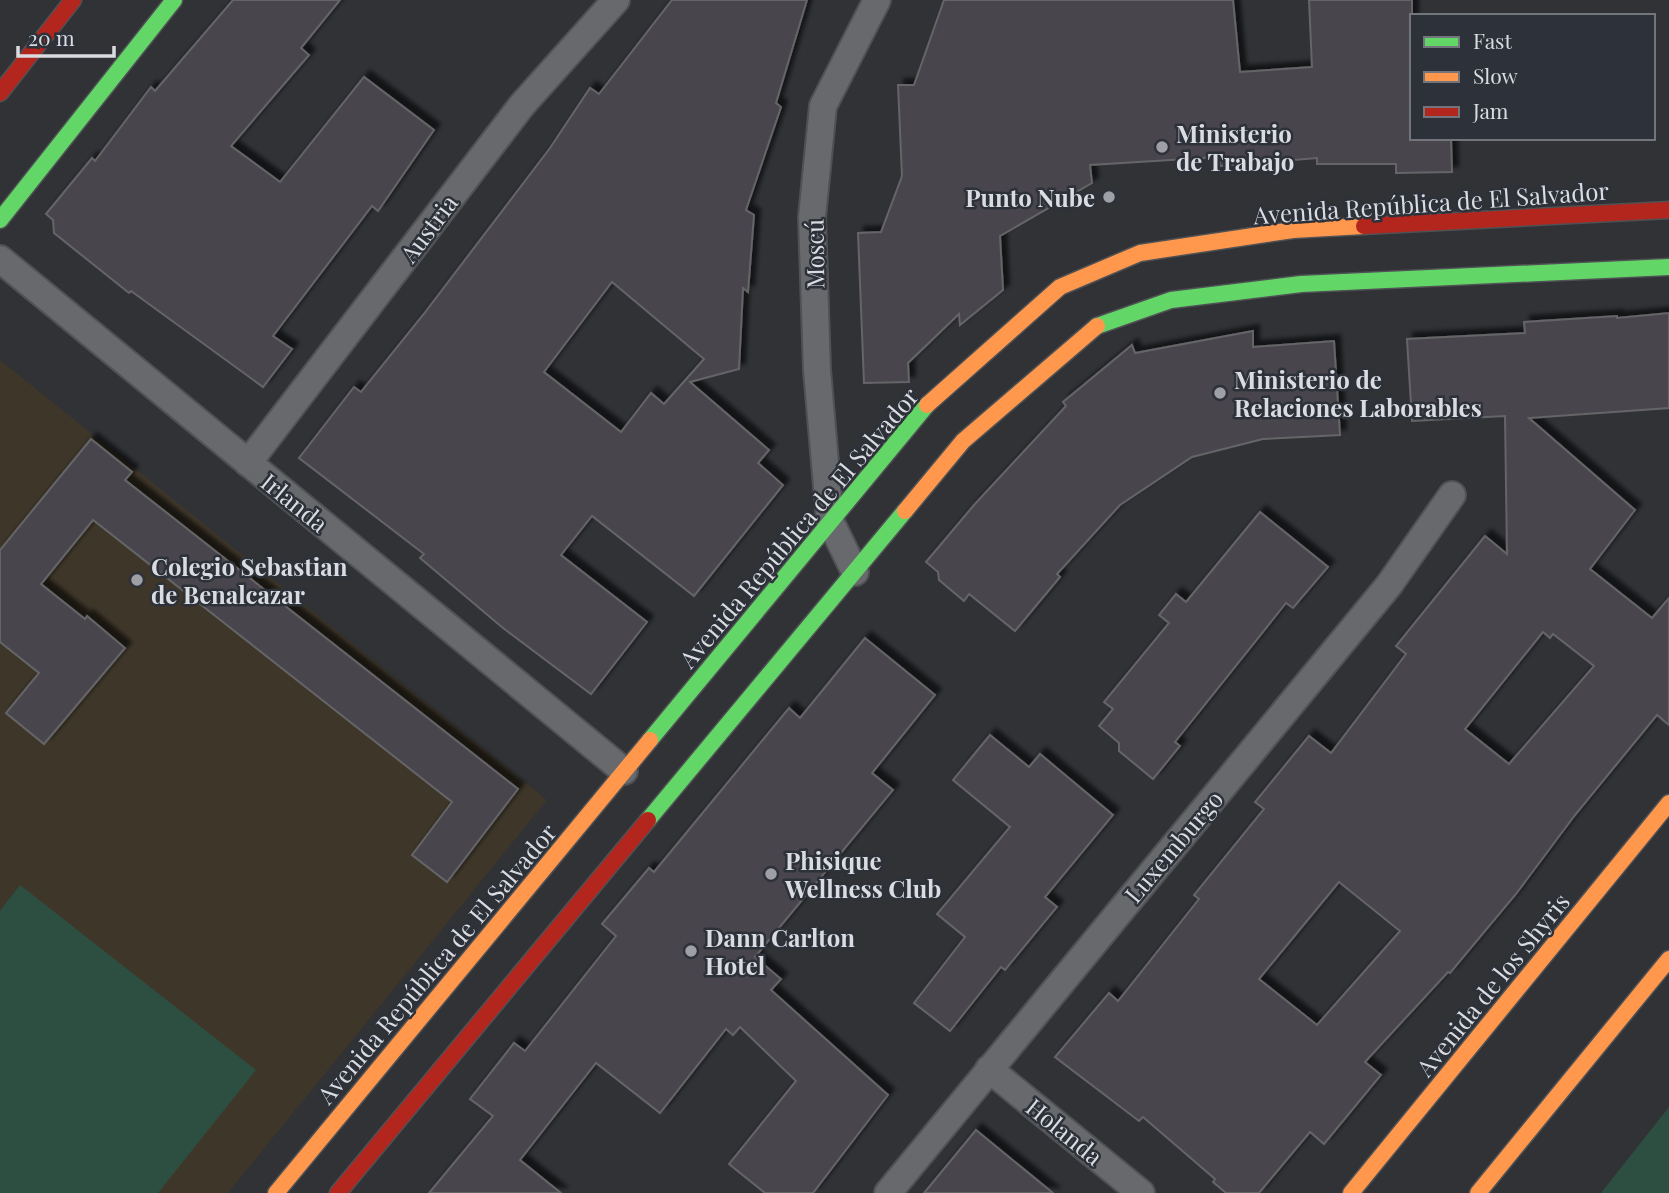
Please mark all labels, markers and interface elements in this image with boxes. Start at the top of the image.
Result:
scale bar [18,14,114,58]
legend [1410,14,1655,140]
text: 20 m [28,23,75,51]
text: Fast [1473,26,1512,54]
text: Slow [1473,61,1518,89]
text: Jam [1472,96,1509,124]
place label: Ministerio de Trabajo [1176,117,1294,177]
marker: Ministerio de Trabajo [1154,139,1170,155]
street label: Avenida República de El Salvador [1251,174,1610,230]
place label: Punto Nube [965,181,1095,213]
street label: Austria [391,187,464,269]
marker: Punto Nube [1101,189,1117,205]
street label: Moscú [797,219,831,289]
place label: Ministerio de Relaciones Laborables [1234,363,1482,423]
street label: Avenida República de El Salvador [671,380,925,675]
marker: Ministerio de Relaciones Laborables [1212,385,1228,401]
street label: Irlanda [255,465,335,539]
place label: Colegio Sebastian de Benalcazar [151,550,348,610]
marker: Colegio Sebastian de Benalcazar [129,572,145,588]
street label: Luxemburgo [1117,783,1229,909]
street label: Avenida República de El Salvador [309,816,563,1111]
place label: Phisique Wellness Club [784,844,941,904]
marker: Phisique Wellness Club [763,866,779,882]
street label: Avenida de los Shyris [1408,886,1576,1083]
place label: Dann Carlton Hotel [705,921,855,981]
marker: Dann Carlton Hotel [683,943,699,959]
street label: Holanda [1020,1090,1110,1172]

